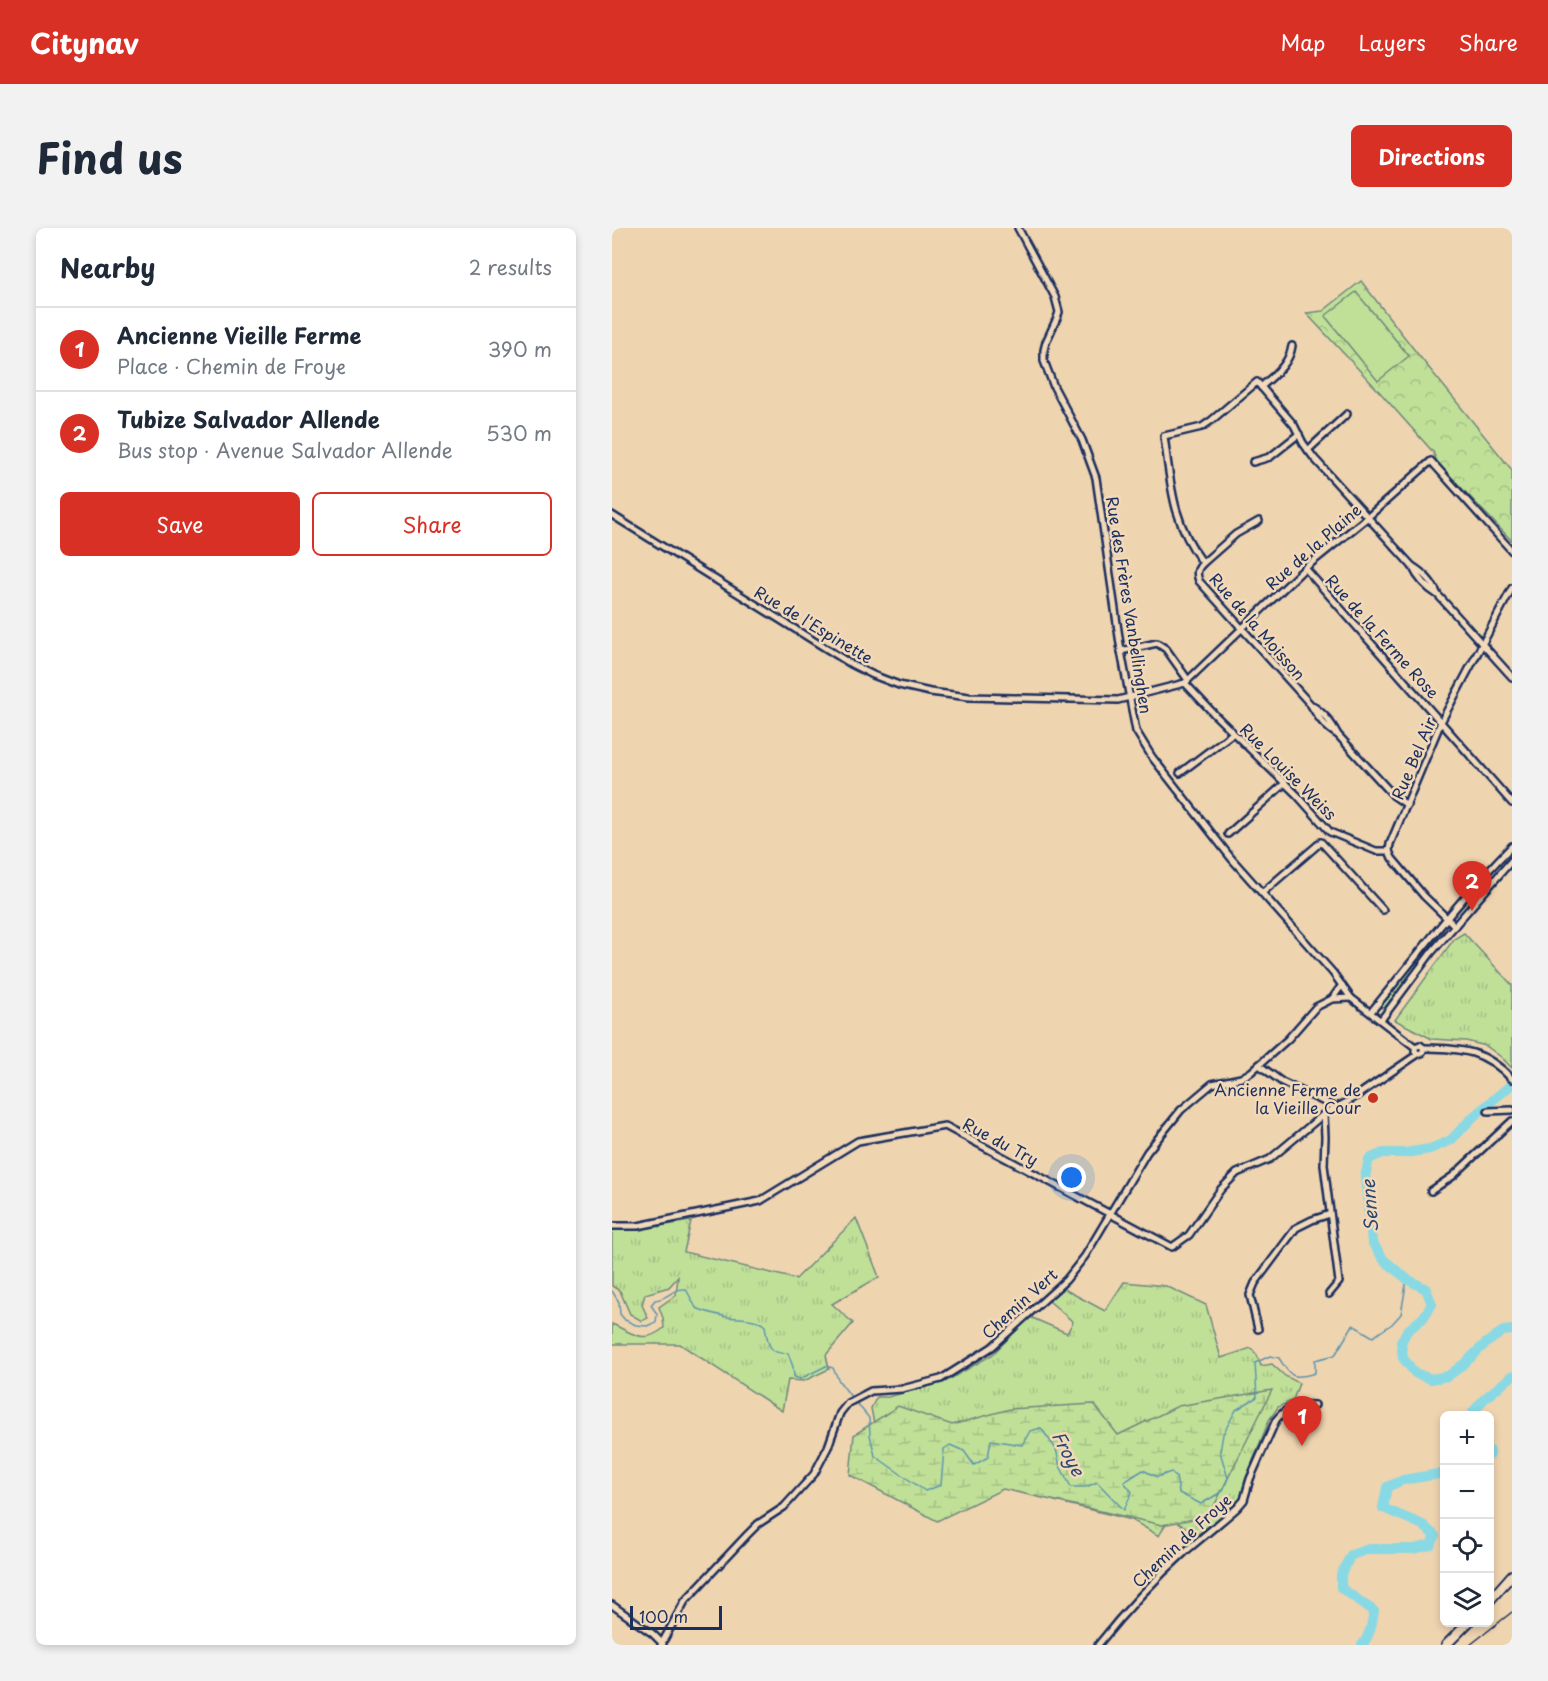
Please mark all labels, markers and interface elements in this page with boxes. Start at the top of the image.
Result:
text: Citynav [30,21,139,64]
text: Map [1281,26,1325,58]
text: Layers [1358,26,1426,58]
text: Share [1459,26,1518,58]
text: Find us [36,125,183,188]
button: Directions [1351,125,1512,187]
text: Nearby [60,248,155,287]
text: 2 results [469,252,552,282]
text: Ancienne Vieille Ferme [117,318,362,351]
text: 1 [75,334,84,364]
text: 390 m [488,334,552,364]
text: Place · Chemin de Froye [117,351,346,381]
text: Tubize Salvador Allende [117,402,380,435]
text: 2 [72,418,87,448]
text: 530 m [486,418,552,448]
text: Bus stop · Avenue Salvador Allende [117,435,453,465]
button: Save [60,492,300,556]
button: Share [312,492,552,556]
street label: Rue des Frères Vanbellinghen [1101,495,1159,715]
street label: Rue de la Plaine [1260,497,1366,595]
street label: Rue de la Moisson [1204,567,1312,685]
street label: Rue de la Ferme Rose [1321,569,1446,704]
street label: Rue de l'Espinette [750,579,878,669]
street label: Rue Bel Air [1385,712,1441,803]
street label: Rue Louise Weiss [1235,717,1343,825]
pin: 2 [1452,862,1492,911]
place label: Ancienne Ferme de la Vieille Cour [1214,1077,1362,1119]
marker: Ancienne Ferme de la Vieille Cour [1366,1091,1380,1105]
street label: Rue du Try [959,1111,1043,1171]
your location [1057,1163,1086,1192]
water label: Senne [1354,1178,1384,1233]
street label: Chemin Vert [976,1262,1063,1344]
pin: 1 [1282,1396,1322,1446]
map controls [1440,1411,1494,1627]
button: + [1440,1411,1494,1465]
water label: Froye [1046,1426,1093,1482]
button: − [1440,1465,1494,1519]
street label: Chemin de Froye [1126,1488,1236,1592]
button: locate [1440,1519,1494,1573]
button: layers [1440,1573,1494,1627]
scale bar [630,1603,722,1630]
text: 100 m [639,1604,688,1628]

